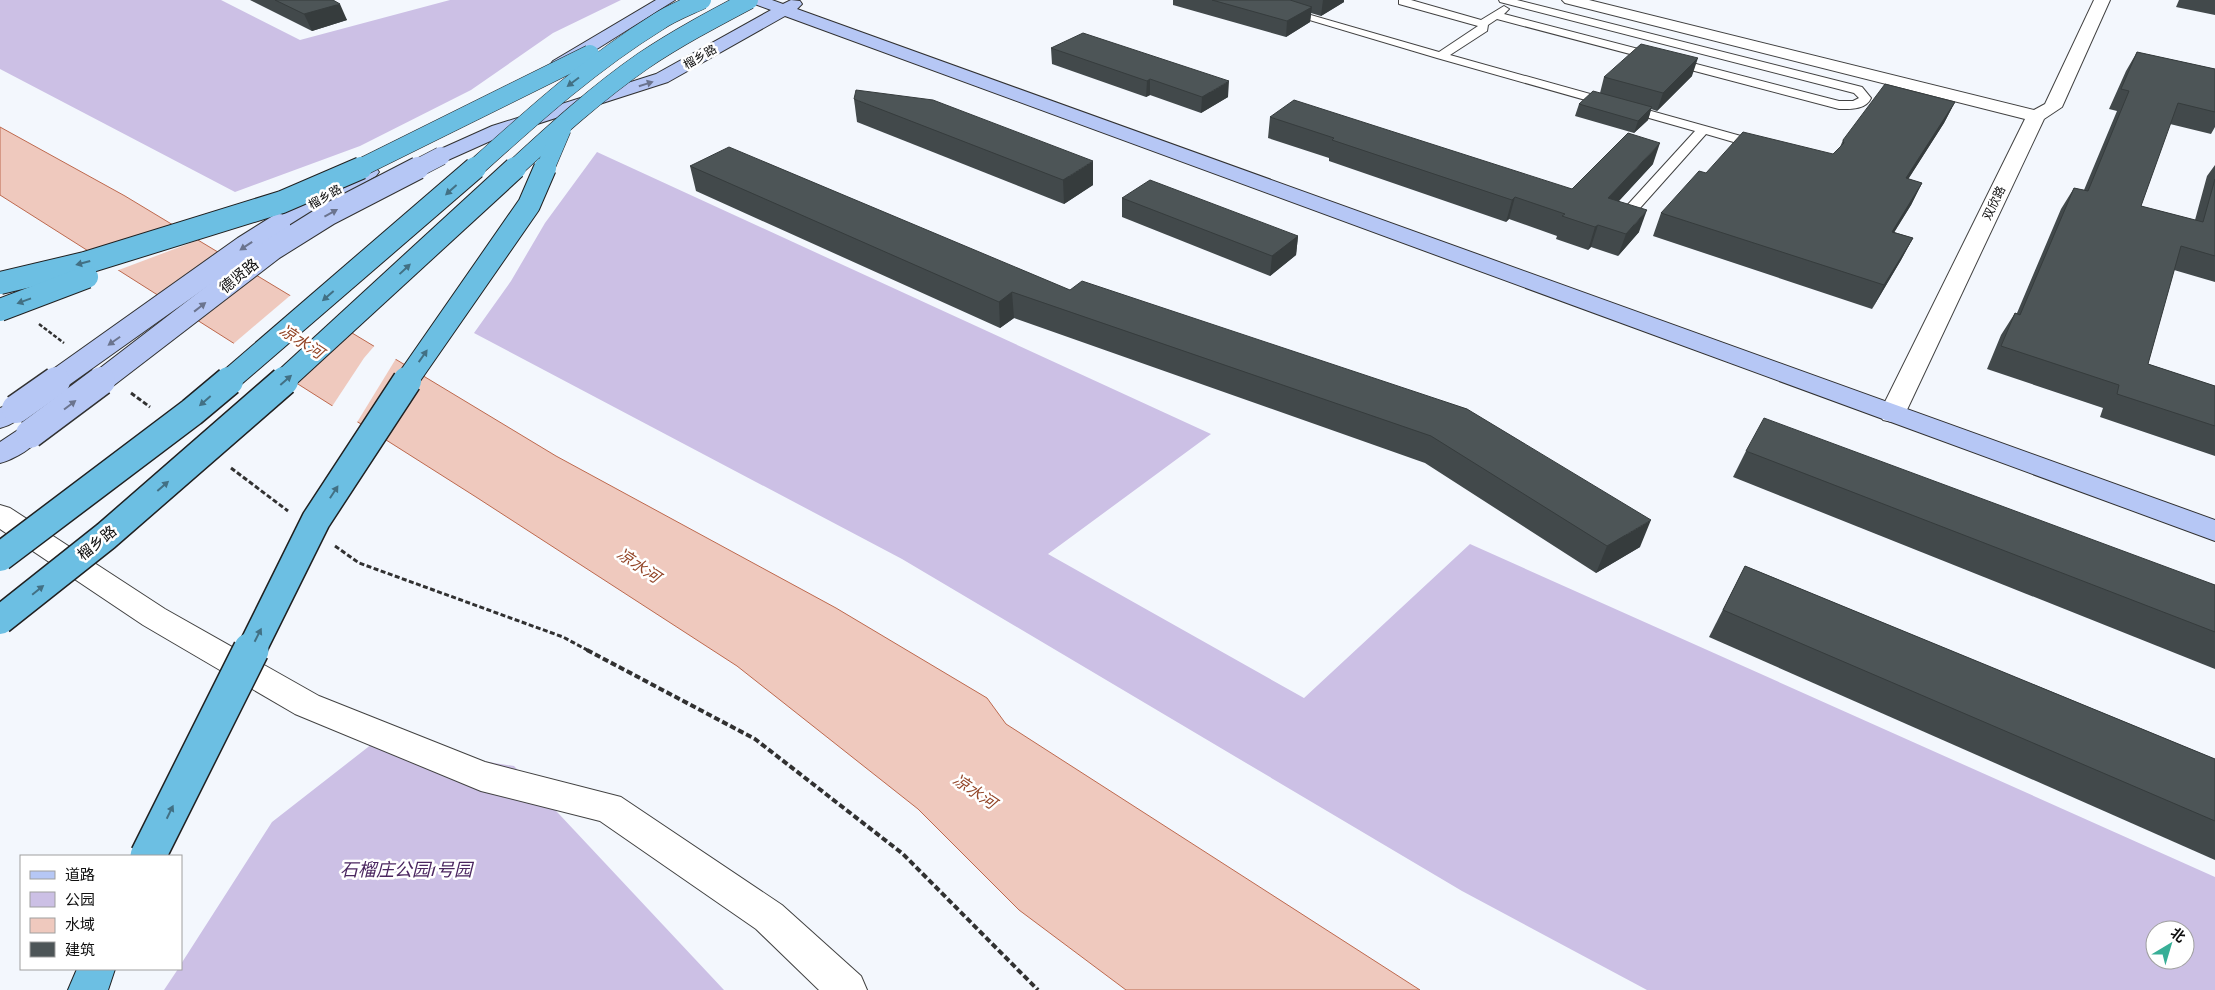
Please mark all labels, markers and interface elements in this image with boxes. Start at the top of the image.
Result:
street label: 榴乡路 [680,40,719,72]
one-way arrow [566,77,580,87]
one-way arrow [638,79,653,87]
street label: 榴乡路 [305,180,344,212]
street label: 双欣路 [1978,183,2008,222]
one-way arrow [445,184,458,195]
one-way arrow [324,209,339,217]
one-way arrow [239,241,252,251]
street label: 德贤路 [215,253,262,297]
one-way arrow [76,259,91,267]
one-way arrow [399,263,411,275]
one-way arrow [322,290,335,301]
one-way arrow [16,297,31,305]
one-way arrow [193,302,206,313]
water label: 凉水河 [276,319,331,364]
one-way arrow [107,336,121,346]
one-way arrow [418,349,428,363]
one-way arrow [279,374,292,385]
one-way arrow [198,396,211,407]
one-way arrow [63,400,77,410]
one-way arrow [157,481,170,492]
one-way arrow [330,486,339,499]
street label: 榴乡路 [73,520,120,564]
water label: 凉水河 [614,542,668,588]
one-way arrow [31,585,44,596]
one-way arrow [254,628,262,643]
water label: 凉水河 [950,768,1004,814]
one-way arrow [166,805,174,820]
legend [20,855,182,970]
park label: 石榴庄公园1号园 [340,857,475,881]
text: 道路 [65,864,95,884]
text: 公园 [65,889,95,909]
text: 水域 [65,914,95,934]
north arrow [2145,920,2195,970]
text: 北 [2167,923,2190,946]
text: 建筑 [65,939,95,959]

